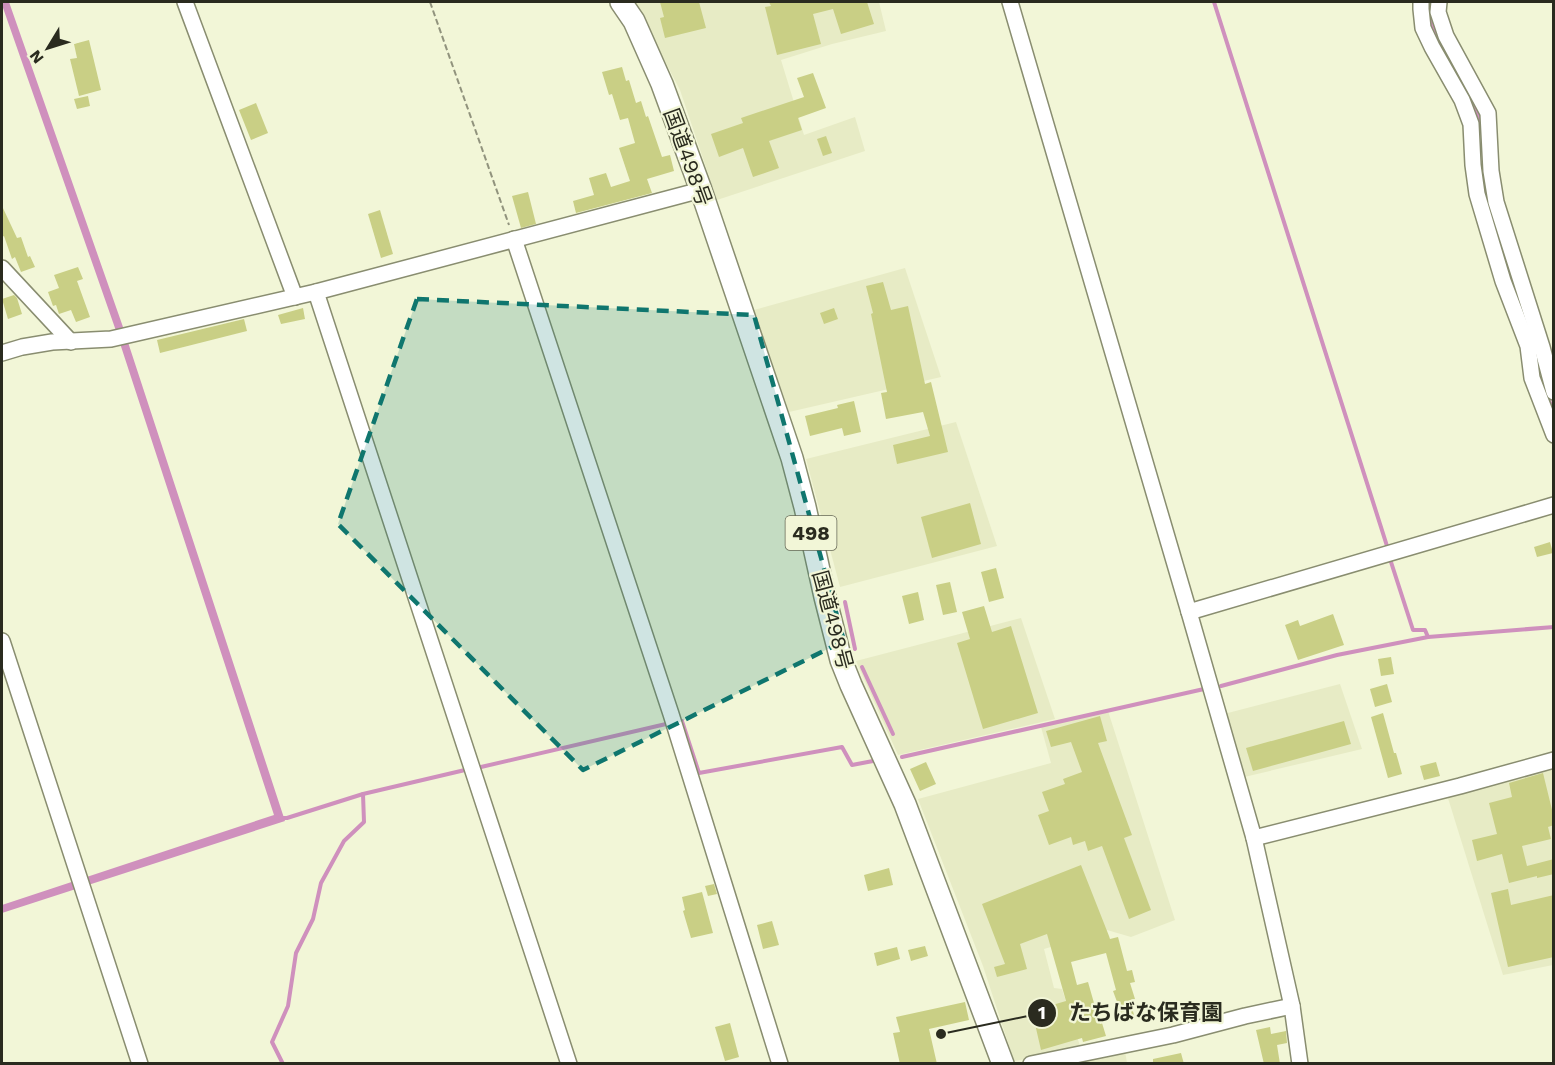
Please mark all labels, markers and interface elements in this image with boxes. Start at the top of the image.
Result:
north arrow [18,18,78,78]
text: N [25,46,48,67]
street label: 国道498号 [659,105,717,209]
road number: 498 [786,516,836,550]
street label: 国道498号 [808,568,858,672]
callout: たちばな保育園 [1027,993,1235,1033]
text: たちばな保育園 [1069,1000,1223,1025]
text: 1 [1038,1002,1046,1023]

